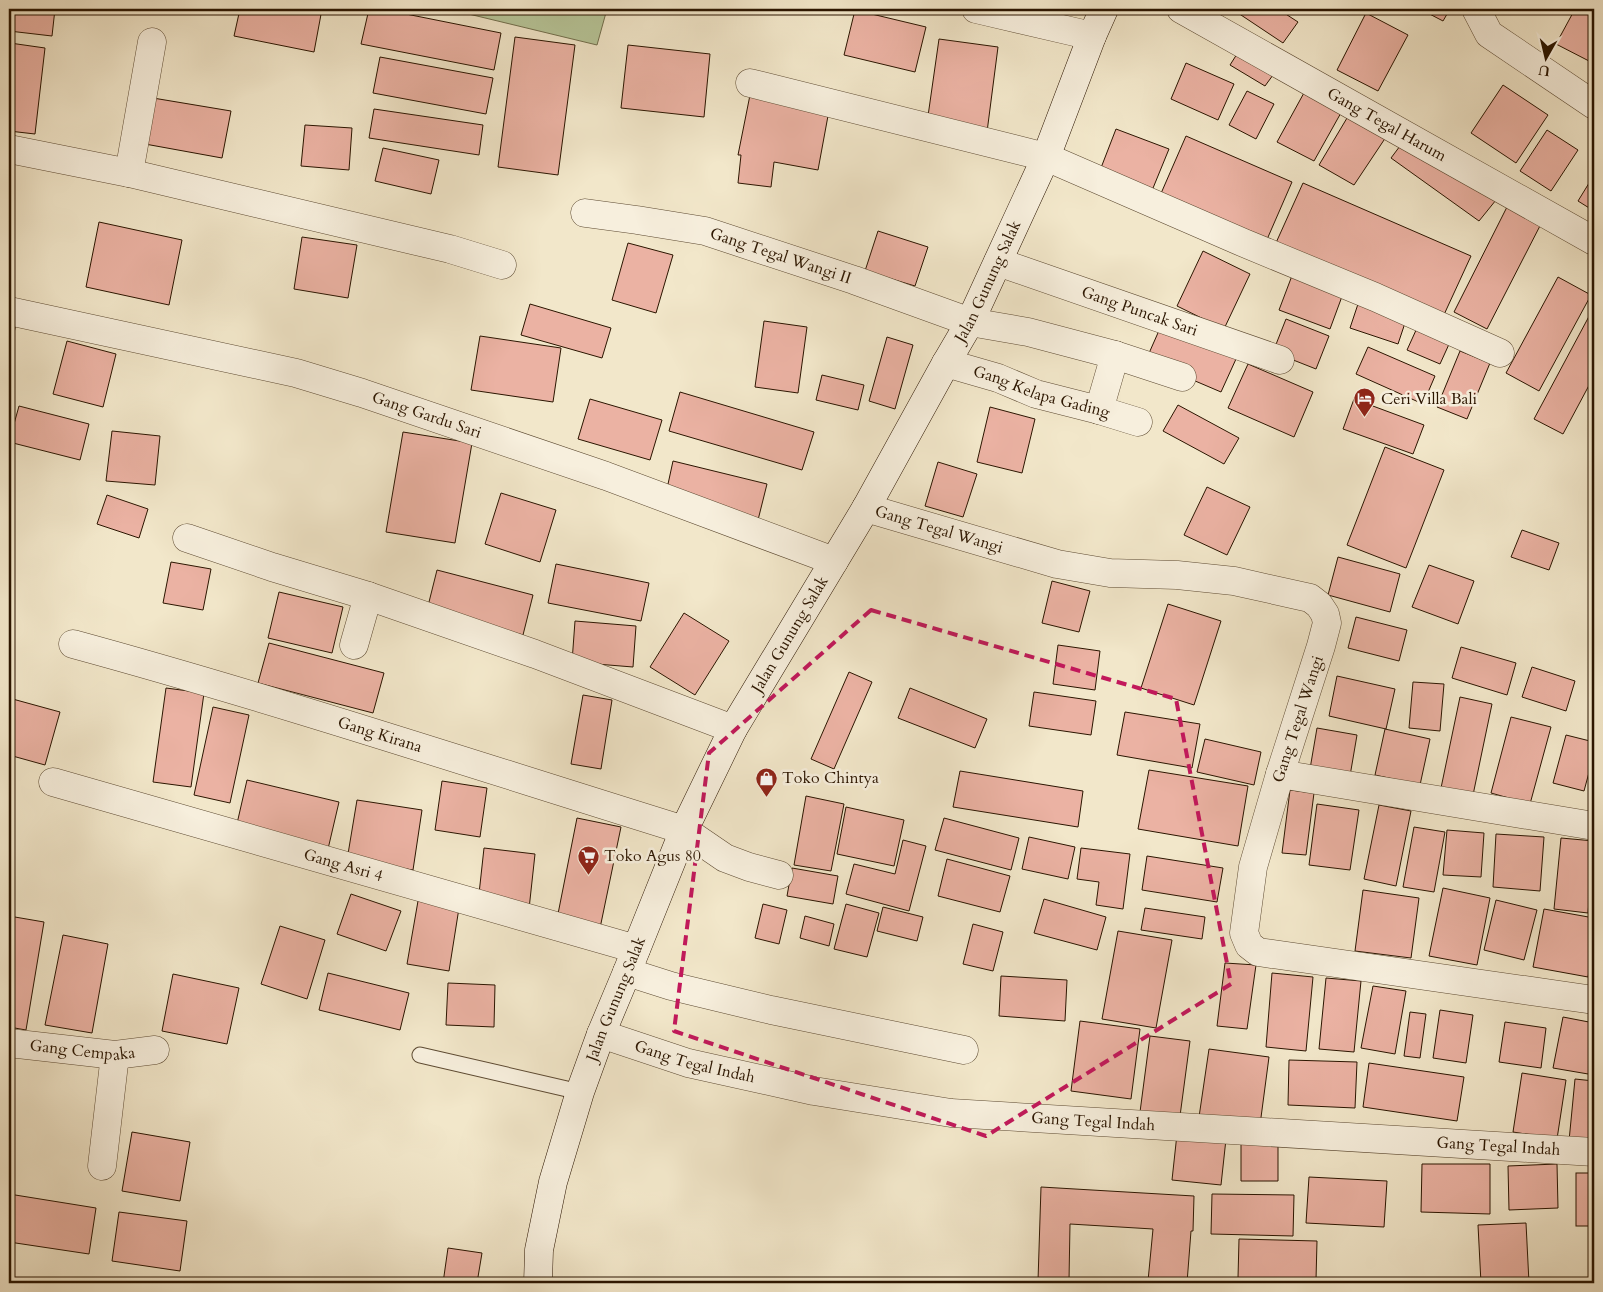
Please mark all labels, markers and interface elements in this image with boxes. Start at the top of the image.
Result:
north arrow [1520,32,1570,82]
text: U [1537,60,1551,81]
street label: Gang Tegal Harum [1323,82,1451,167]
street label: Jalan Gunung Salak [948,216,1027,348]
street label: Gang Tegal Wangi II [707,222,854,289]
street label: Gang Puncak Sari [1079,281,1201,342]
street label: Gang Kelapa Gading [971,360,1113,424]
street label: Gang Gardu Sari [369,386,485,444]
hotel icon: Ceri Villa Bali [1353,387,1377,418]
place label: Ceri Villa Bali [1381,388,1478,410]
street label: Gang Tegal Wangi [872,500,1006,559]
street label: Jalan Gunung Salak [745,571,834,699]
street label: Gang Tegal Wangi [1267,652,1329,785]
street label: Gang Kirana [335,711,425,758]
shop icon: Toko Chintya [754,766,778,797]
place label: Toko Chintya [782,767,879,789]
street label: Gang Asri 4 [301,843,386,887]
supermarket icon: Toko Agus 80 [576,844,600,875]
place label: Toko Agus 80 [604,845,701,867]
street label: Jalan Gunung Salak [580,933,651,1066]
street label: Gang Cempaka [29,1034,137,1066]
street label: Gang Tegal Indah [632,1035,757,1089]
street label: Gang Tegal Indah [1031,1107,1156,1136]
street label: Gang Tegal Indah [1436,1131,1561,1161]

